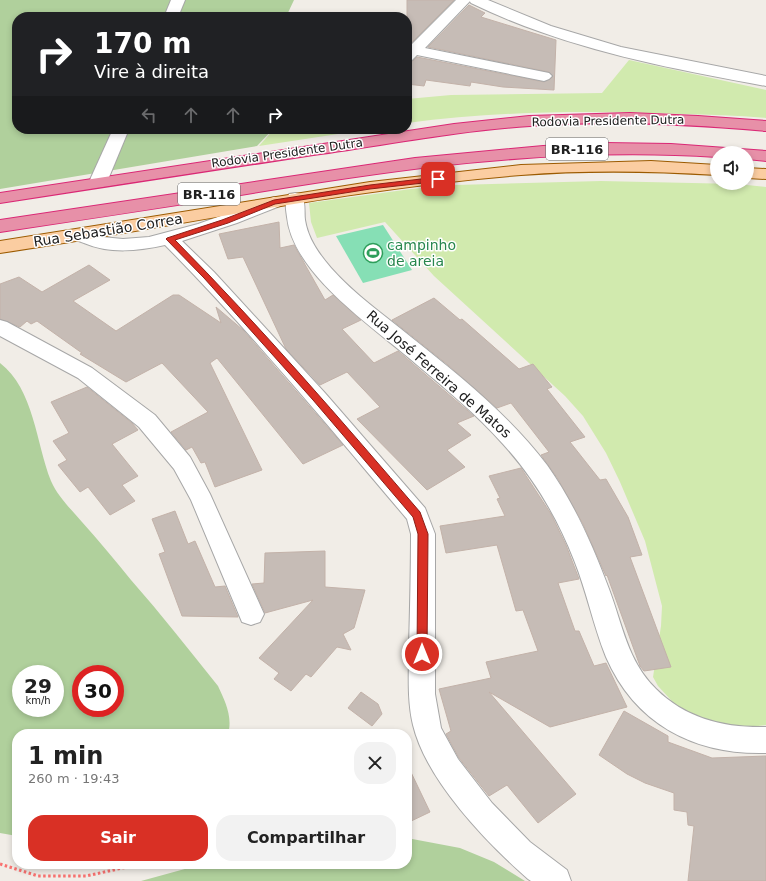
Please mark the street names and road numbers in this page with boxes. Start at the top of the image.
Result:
street label: Rodovia Presidente Dutra [532,113,684,129]
street label: Rodovia Presidente Dutra [210,135,364,171]
road number: BR-116 [546,138,608,160]
road number: BR-116 [178,183,240,205]
street label: Rua Sebastião Correa [32,210,184,250]
street label: Rua José Ferreira de Matos [364,307,514,441]

